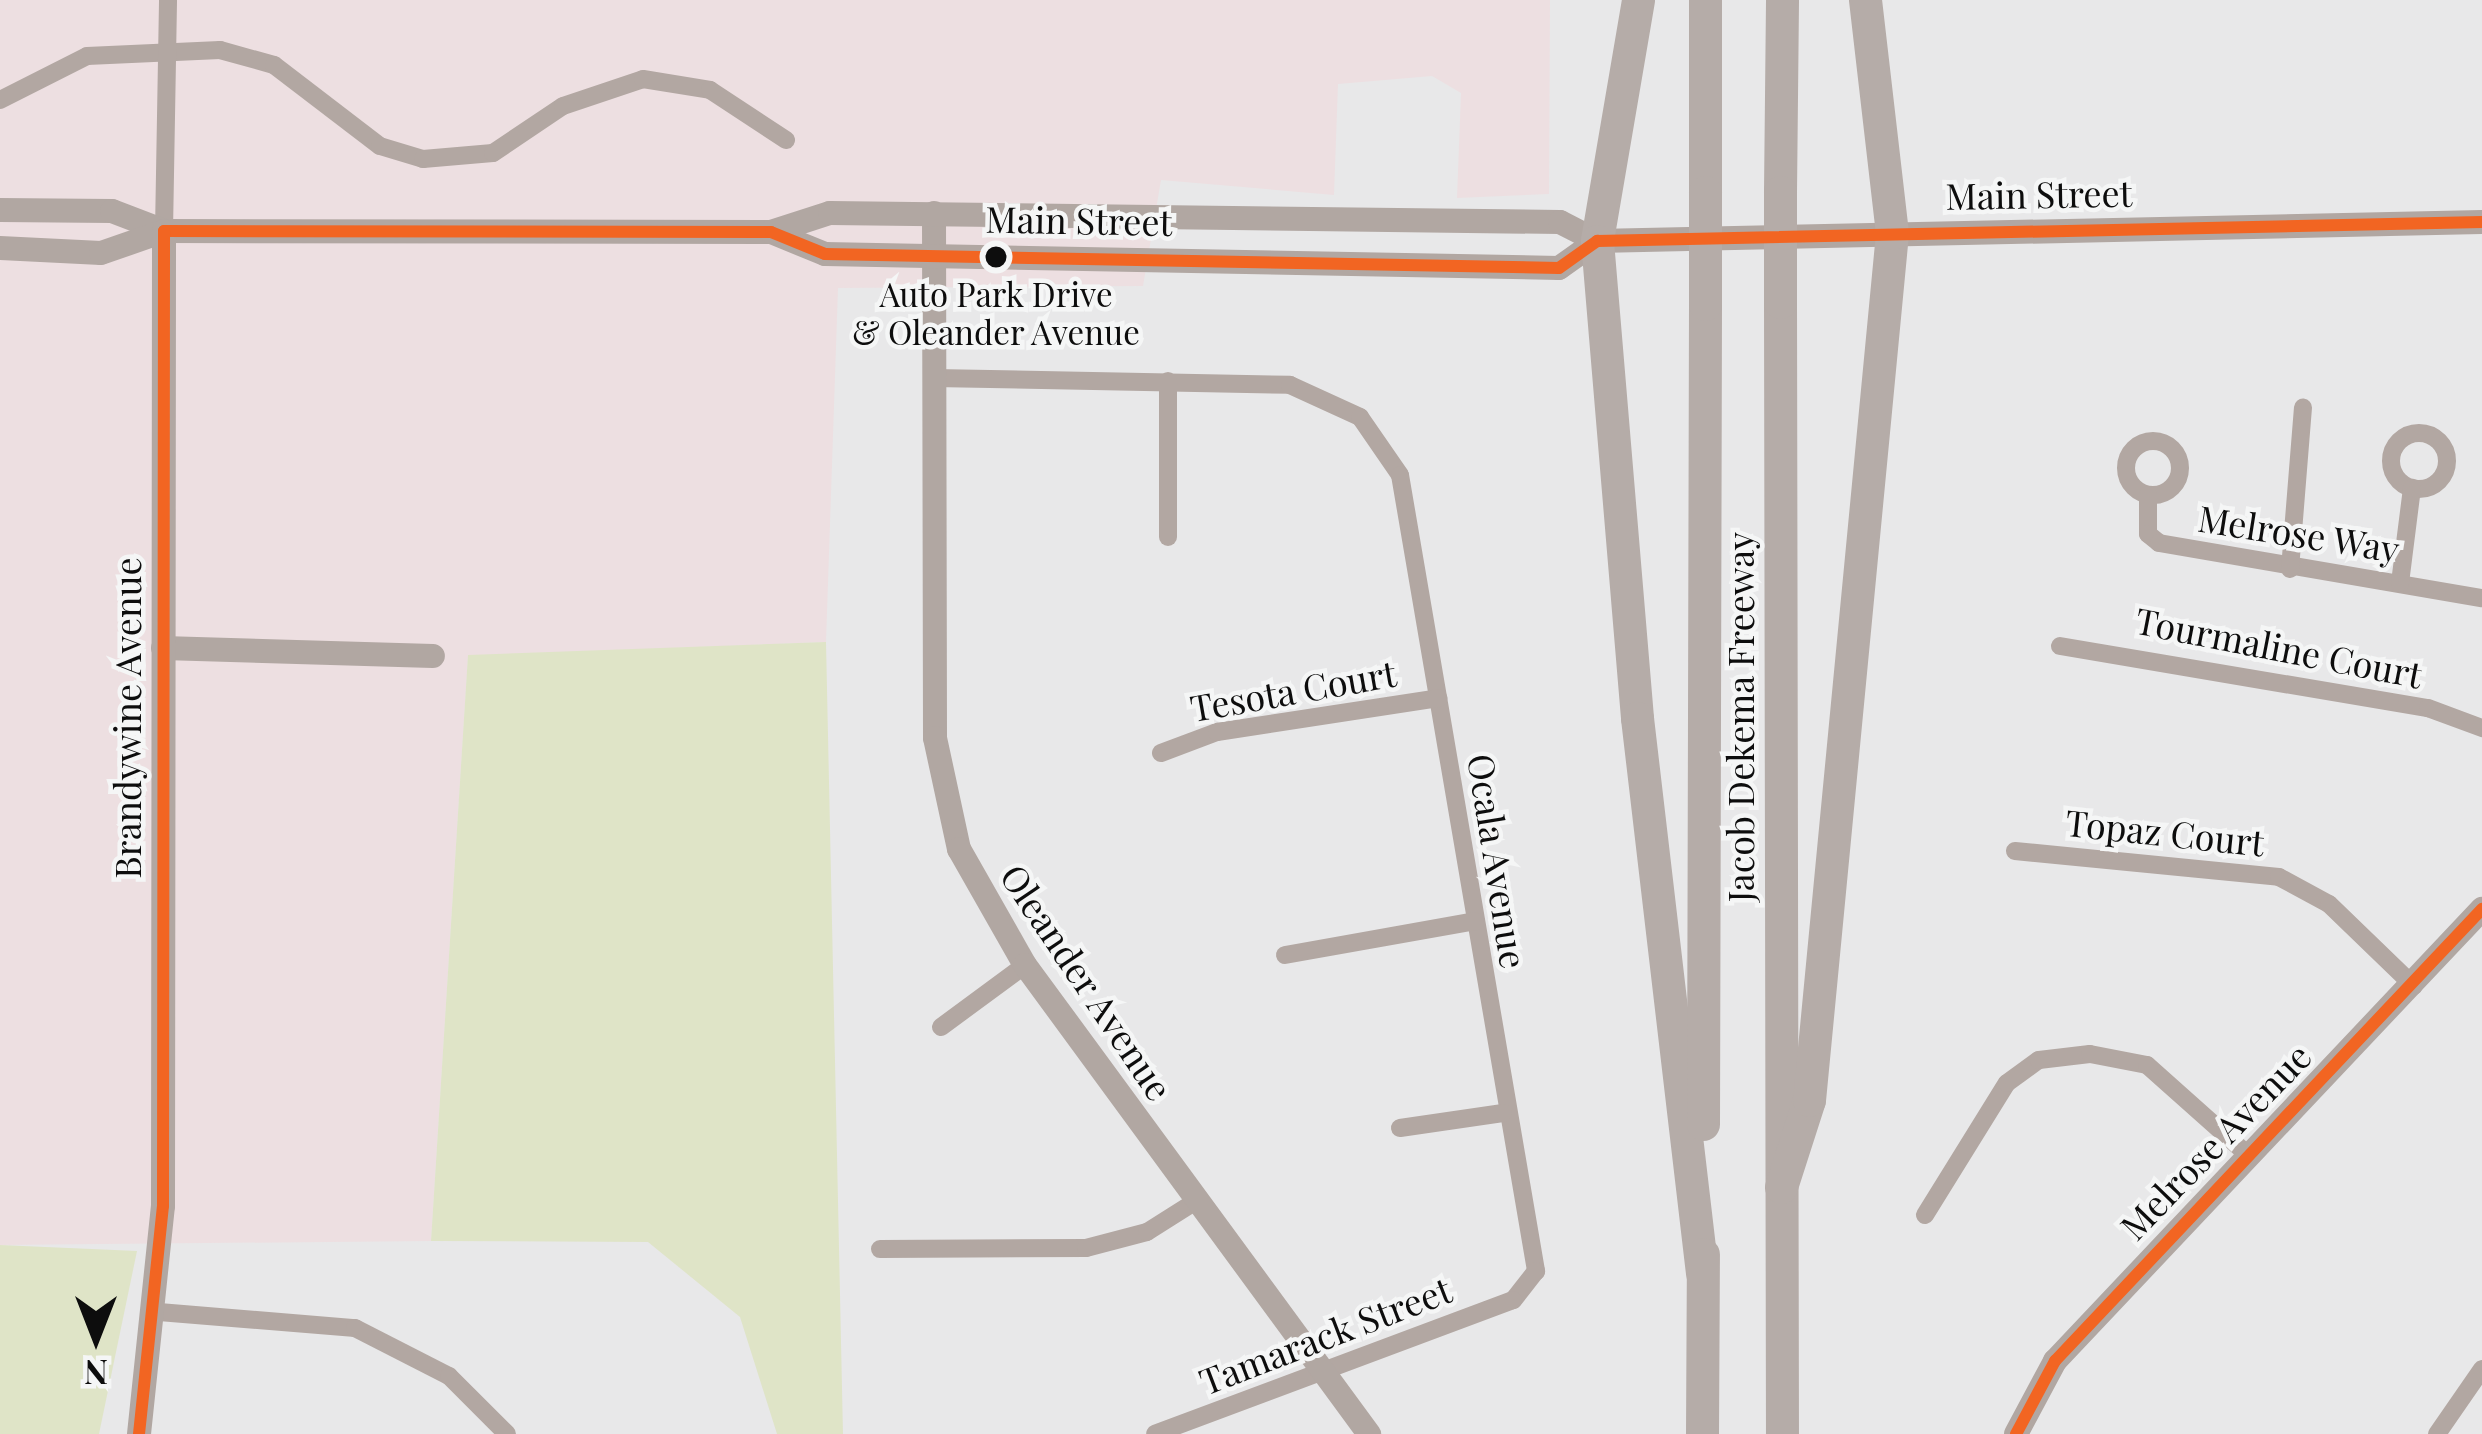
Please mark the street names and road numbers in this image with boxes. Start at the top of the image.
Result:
street label: Main Street [1945,171,2133,217]
street label: Main Street [985,197,1173,243]
street label: Melrose Way [2195,496,2403,570]
street label: Jacob Dekema Freeway [1718,532,1762,902]
street label: Brandywine Avenue [105,557,149,879]
street label: Tourmaline Court [2132,598,2426,696]
street label: Tesota Court [1187,651,1399,729]
street label: Ocala Avenue [1460,750,1536,972]
street label: Topaz Court [2063,800,2267,864]
street label: Oleander Avenue [992,855,1182,1109]
street label: Melrose Avenue [2110,1034,2320,1248]
street label: Tamarack Street [1193,1267,1457,1403]

